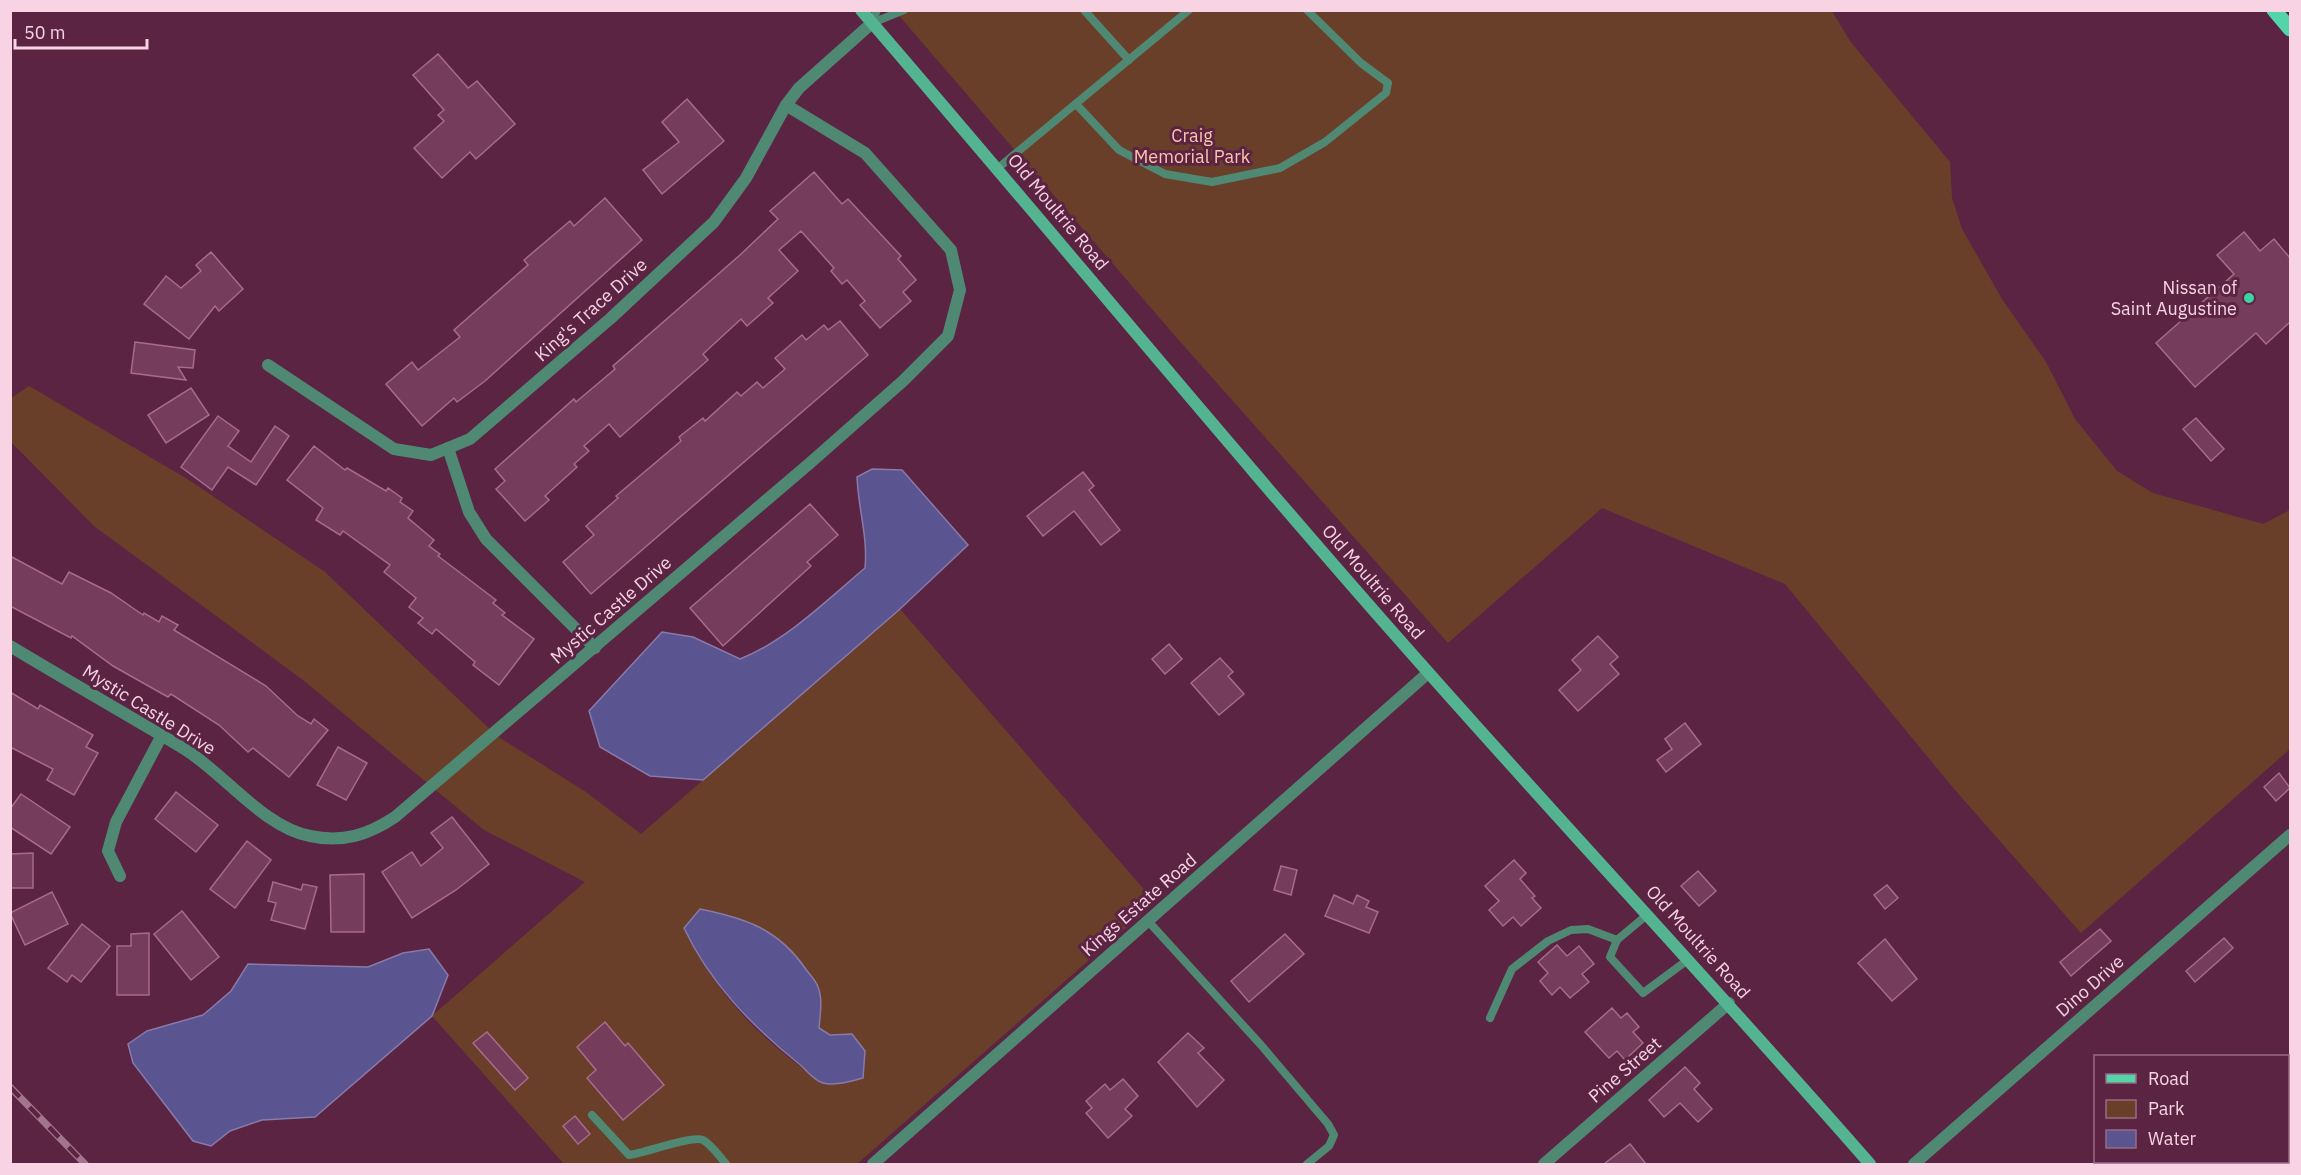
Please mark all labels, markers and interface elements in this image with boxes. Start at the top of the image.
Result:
scale bar [15,12,147,50]
text: 50 m [24,21,66,44]
park label: Craig Memorial Park [1134,124,1251,168]
street label: Old Moultrie Road [1003,149,1114,275]
street label: King's Trace Drive [530,253,652,366]
place label: Nissan of Saint Augustine [2111,276,2237,320]
marker: Nissan of Saint Augustine [2242,291,2256,305]
street label: Old Moultrie Road [1317,519,1430,644]
street label: Mystic Castle Drive [545,551,676,668]
street label: Mystic Castle Drive [78,659,220,760]
street label: Kings Estate Road [1076,848,1201,961]
street label: Old Moultrie Road [1641,880,1755,1003]
street label: Dino Drive [2051,950,2129,1022]
street label: Pine Street [1583,1032,1666,1108]
legend [2094,1055,2289,1163]
text: Road [2148,1067,2189,1090]
text: Park [2148,1097,2185,1120]
text: Water [2148,1127,2197,1150]

